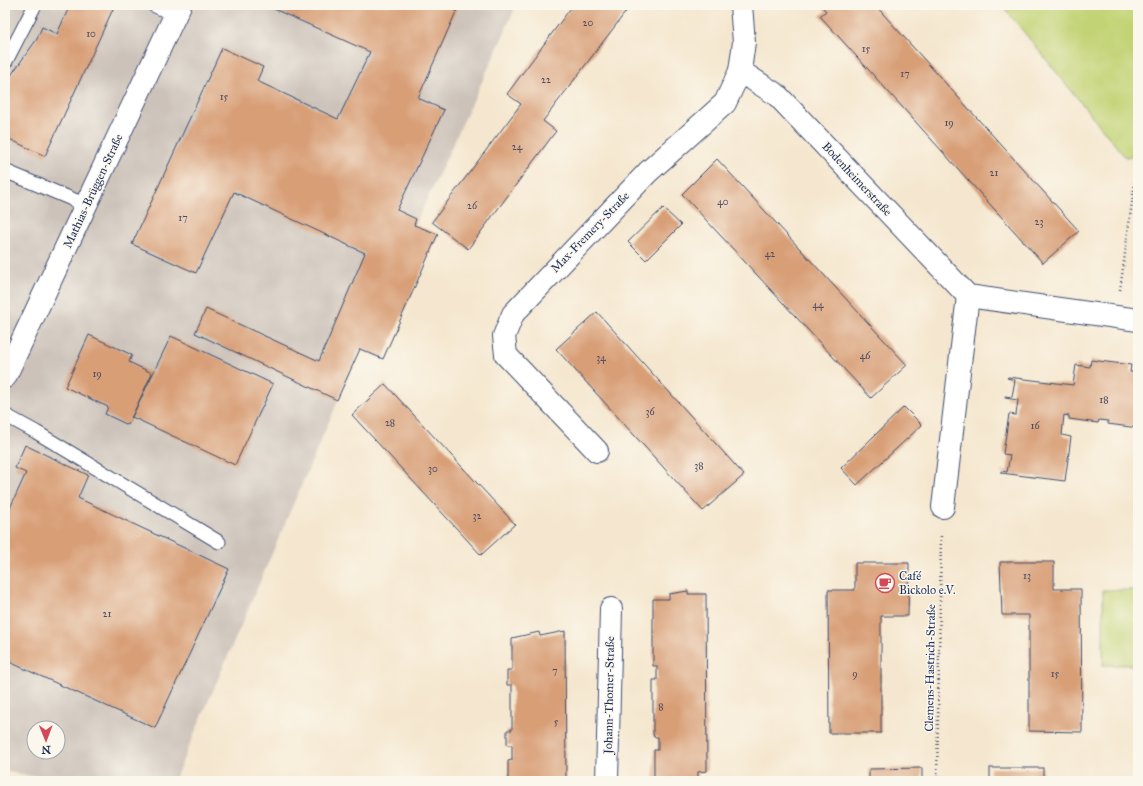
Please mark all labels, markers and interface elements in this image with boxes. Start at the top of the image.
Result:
house number: 20 [583,17,594,29]
house number: 10 [86,28,96,40]
house number: 15 [862,43,871,55]
house number: 17 [900,68,910,80]
house number: 22 [541,74,551,86]
house number: 15 [220,91,229,103]
house number: 19 [944,117,954,129]
street label: Mathias-Brüggen-Straße [60,132,127,251]
street label: Bodenheimerstraße [819,139,895,219]
house number: 24 [512,141,523,153]
house number: 21 [990,167,998,179]
street label: Max-Fremery-Straße [548,189,632,275]
house number: 40 [717,196,729,208]
house number: 26 [467,200,478,212]
house number: 17 [178,212,188,224]
house number: 23 [1035,216,1043,228]
house number: 42 [765,248,775,260]
house number: 44 [812,299,824,311]
house number: 46 [860,350,871,362]
house number: 34 [596,352,606,364]
house number: 19 [92,368,102,380]
house number: 18 [1099,394,1109,406]
house number: 36 [645,406,655,418]
house number: 28 [385,417,395,429]
house number: 16 [1030,420,1040,432]
house number: 38 [694,460,704,472]
house number: 30 [428,463,438,475]
house number: 32 [473,510,482,522]
place label: Café Bickolo e.V. [899,569,955,597]
house number: 13 [1023,570,1031,582]
cafe icon: Café Bickolo e.V. [874,572,896,594]
street label: Clemens-Hastrich-Straße [922,604,938,732]
house number: 21 [103,608,111,620]
street label: Johann-Thomer-Straße [601,636,618,756]
house number: 7 [552,665,558,677]
house number: 9 [852,668,858,680]
house number: 15 [1051,668,1060,680]
house number: 8 [658,701,664,713]
house number: 5 [554,716,559,728]
north arrow [26,720,66,760]
text: N [41,743,51,756]

